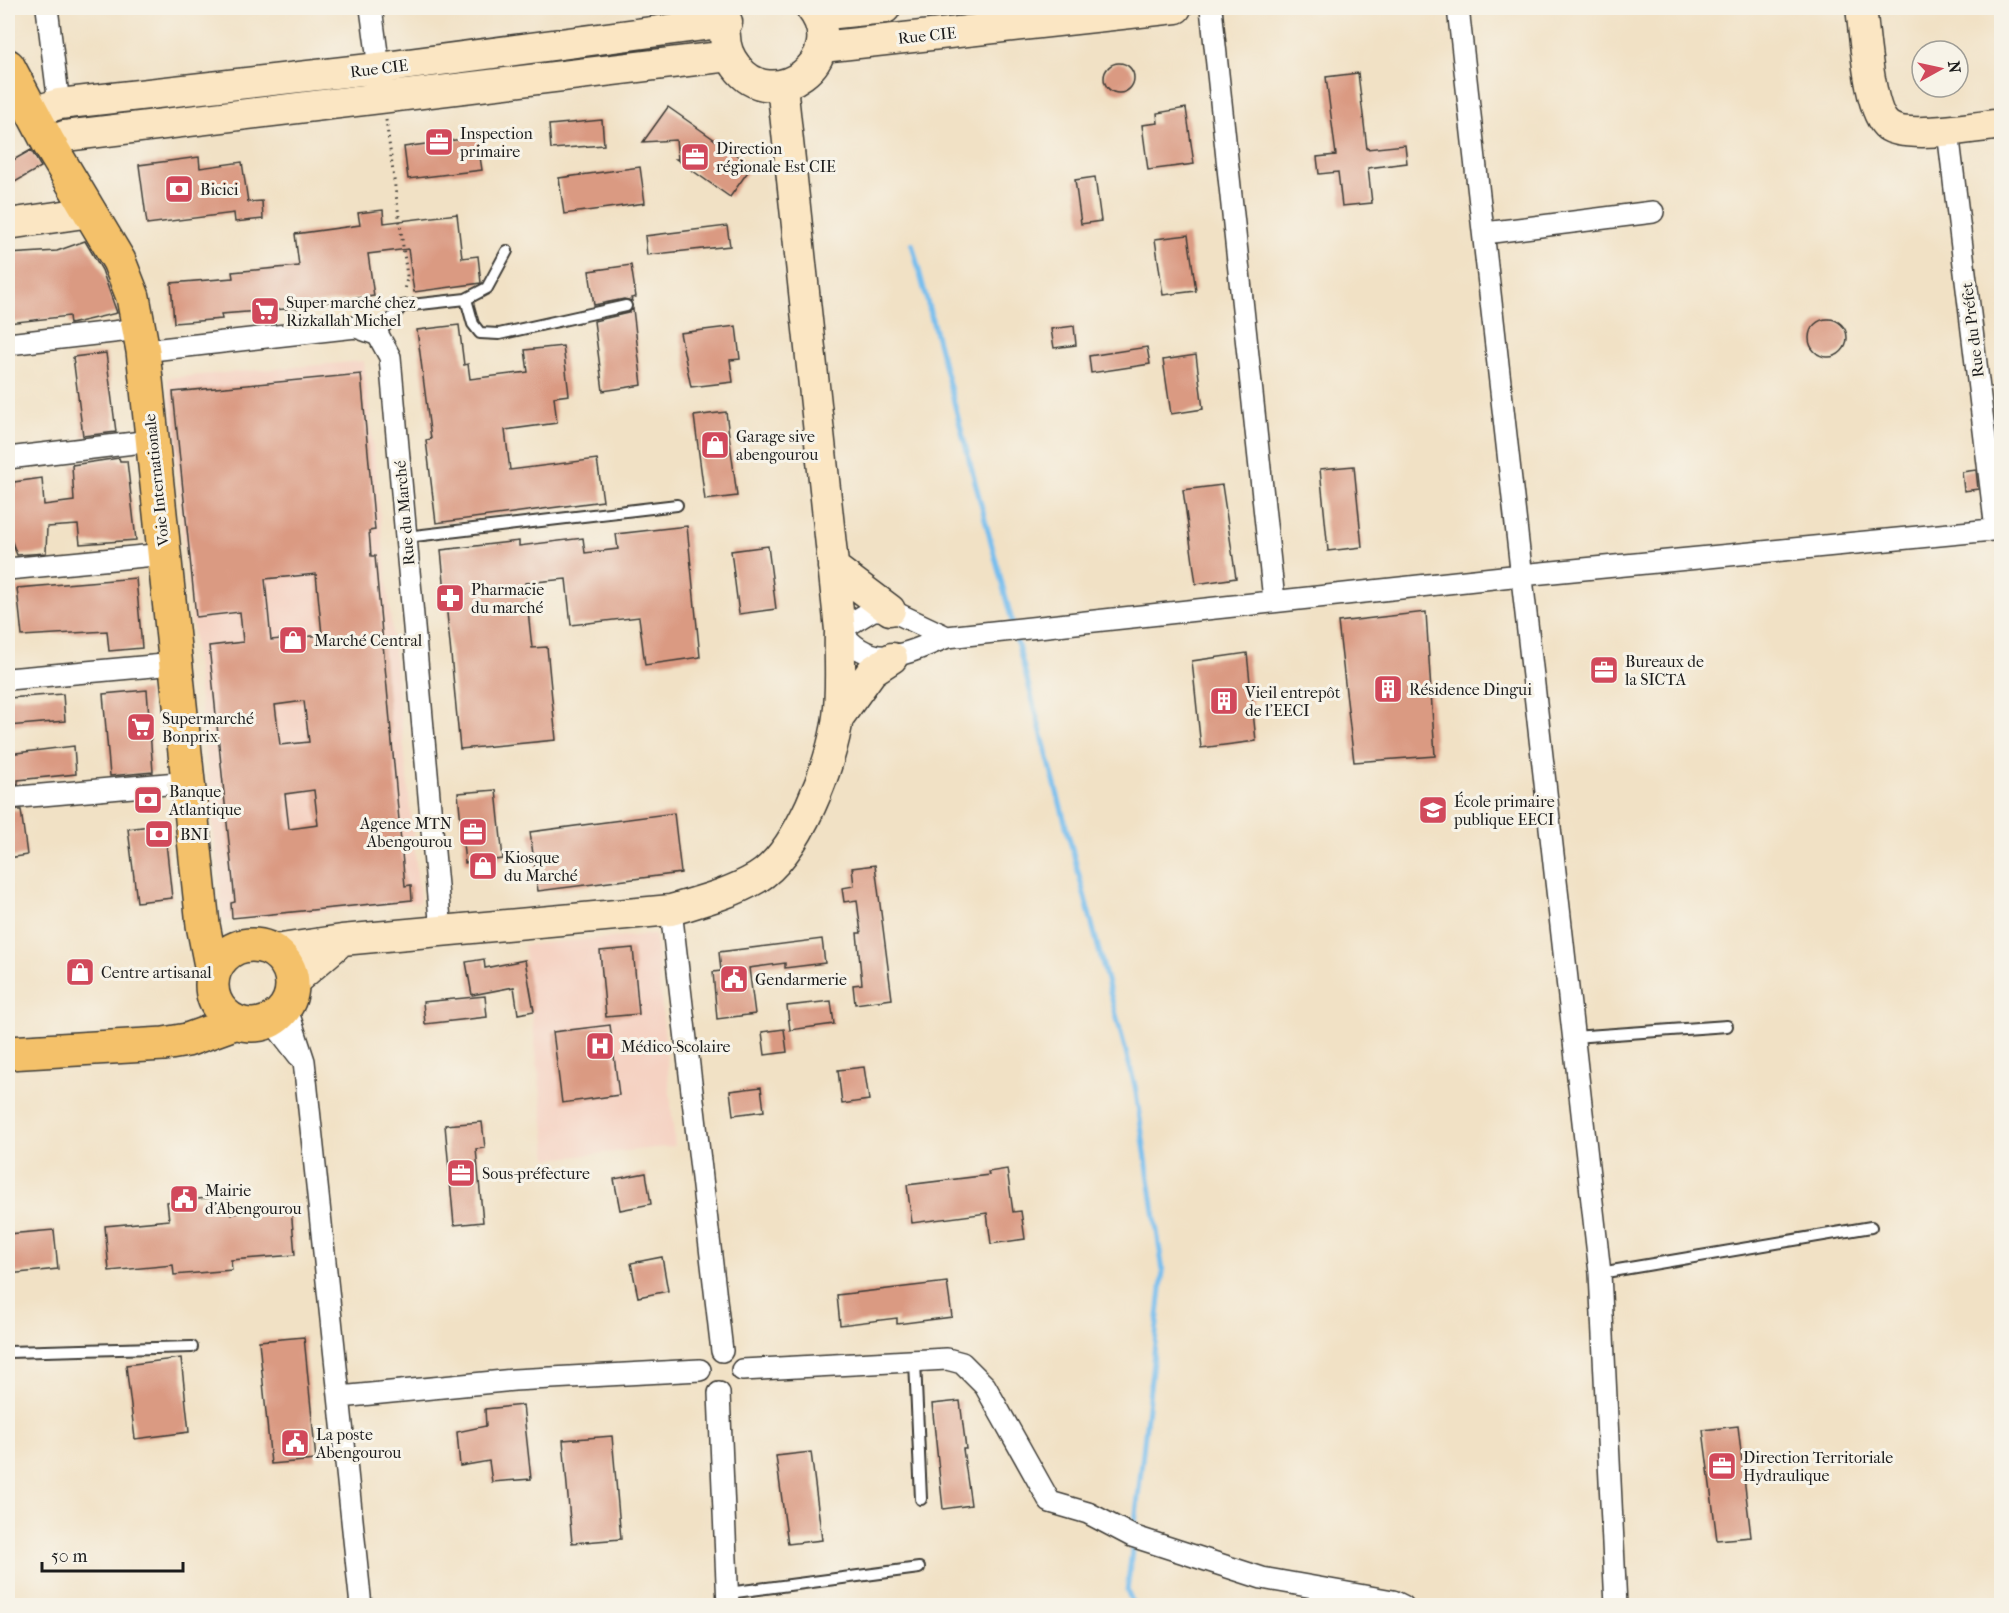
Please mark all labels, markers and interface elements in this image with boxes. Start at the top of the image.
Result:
street label: Rue CIE [897,23,957,48]
north arrow [1910,39,1970,99]
street label: Rue CIE [349,55,409,81]
text: N [1944,60,1965,75]
place label: Inspection primaire [459,124,533,161]
office icon: Inspection primaire [423,126,455,158]
place label: Direction régionale Est CIE [716,139,836,176]
office icon: Direction régionale Est CIE [679,141,711,173]
bank icon: Bicici [163,173,195,205]
place label: Bicici [200,180,239,199]
street label: Rue du Préfet [1957,281,1988,379]
place label: Super marché chez Rizkallah Michel [286,293,416,330]
supermarket icon: Super marché chez Rizkallah Michel [249,295,281,327]
street label: Voie Internationale [140,413,173,548]
place label: Garage sive abengourou [736,427,818,464]
shop icon: Garage sive abengourou [699,429,731,461]
street label: Rue du Marché [390,460,419,566]
place label: Pharmacie du marché [471,580,544,617]
pharmacy icon: Pharmacie du marché [434,582,466,614]
shop icon: Marché Central [277,624,309,656]
place label: Marché Central [314,631,423,650]
place label: Bureaux de la SICTA [1624,652,1704,689]
office icon: Bureaux de la SICTA [1588,654,1620,686]
building icon: Résidence Dingui [1372,673,1404,705]
place label: Résidence Dingui [1409,680,1532,699]
place label: Vieil entrepôt de l'EECI [1244,683,1341,720]
building icon: Vieil entrepôt de l'EECI [1208,685,1240,717]
place label: Supermarché Bonprix [162,709,254,746]
supermarket icon: Supermarché Bonprix [125,711,157,743]
place label: Banque Atlantique [168,782,242,819]
bank icon: Banque Atlantique [132,784,164,816]
place label: École primaire publique EECI [1453,791,1555,829]
school or university icon: École primaire publique EECI [1417,794,1449,826]
place label: Agence MTN Abengourou [359,814,452,851]
office icon: Agence MTN Abengourou [457,816,489,848]
bank icon: BNI [143,818,175,850]
place label: BNI [180,825,209,844]
place label: Kiosque du Marché [504,848,578,885]
shop icon: Kiosque du Marché [467,850,499,882]
shop icon: Centre artisanal [64,956,96,988]
place label: Centre artisanal [101,963,212,982]
public building icon: Gendarmerie [718,963,750,995]
place label: Gendarmerie [755,970,847,989]
hospital icon: Médico-Scolaire [584,1030,616,1062]
place label: Médico-Scolaire [621,1037,731,1056]
office icon: Sous-préfecture [445,1157,477,1189]
place label: Sous-préfecture [482,1164,590,1183]
place label: Mairie d'Abengourou [205,1181,302,1218]
public building icon: Mairie d'Abengourou [168,1183,200,1215]
place label: La poste Abengourou [315,1425,401,1462]
public building icon: La poste Abengourou [279,1427,311,1459]
place label: Direction Territoriale Hydraulique [1743,1448,1893,1485]
office icon: Direction Territoriale Hydraulique [1706,1450,1738,1482]
scale bar [42,1535,183,1573]
text: 50 m [51,1546,88,1567]

